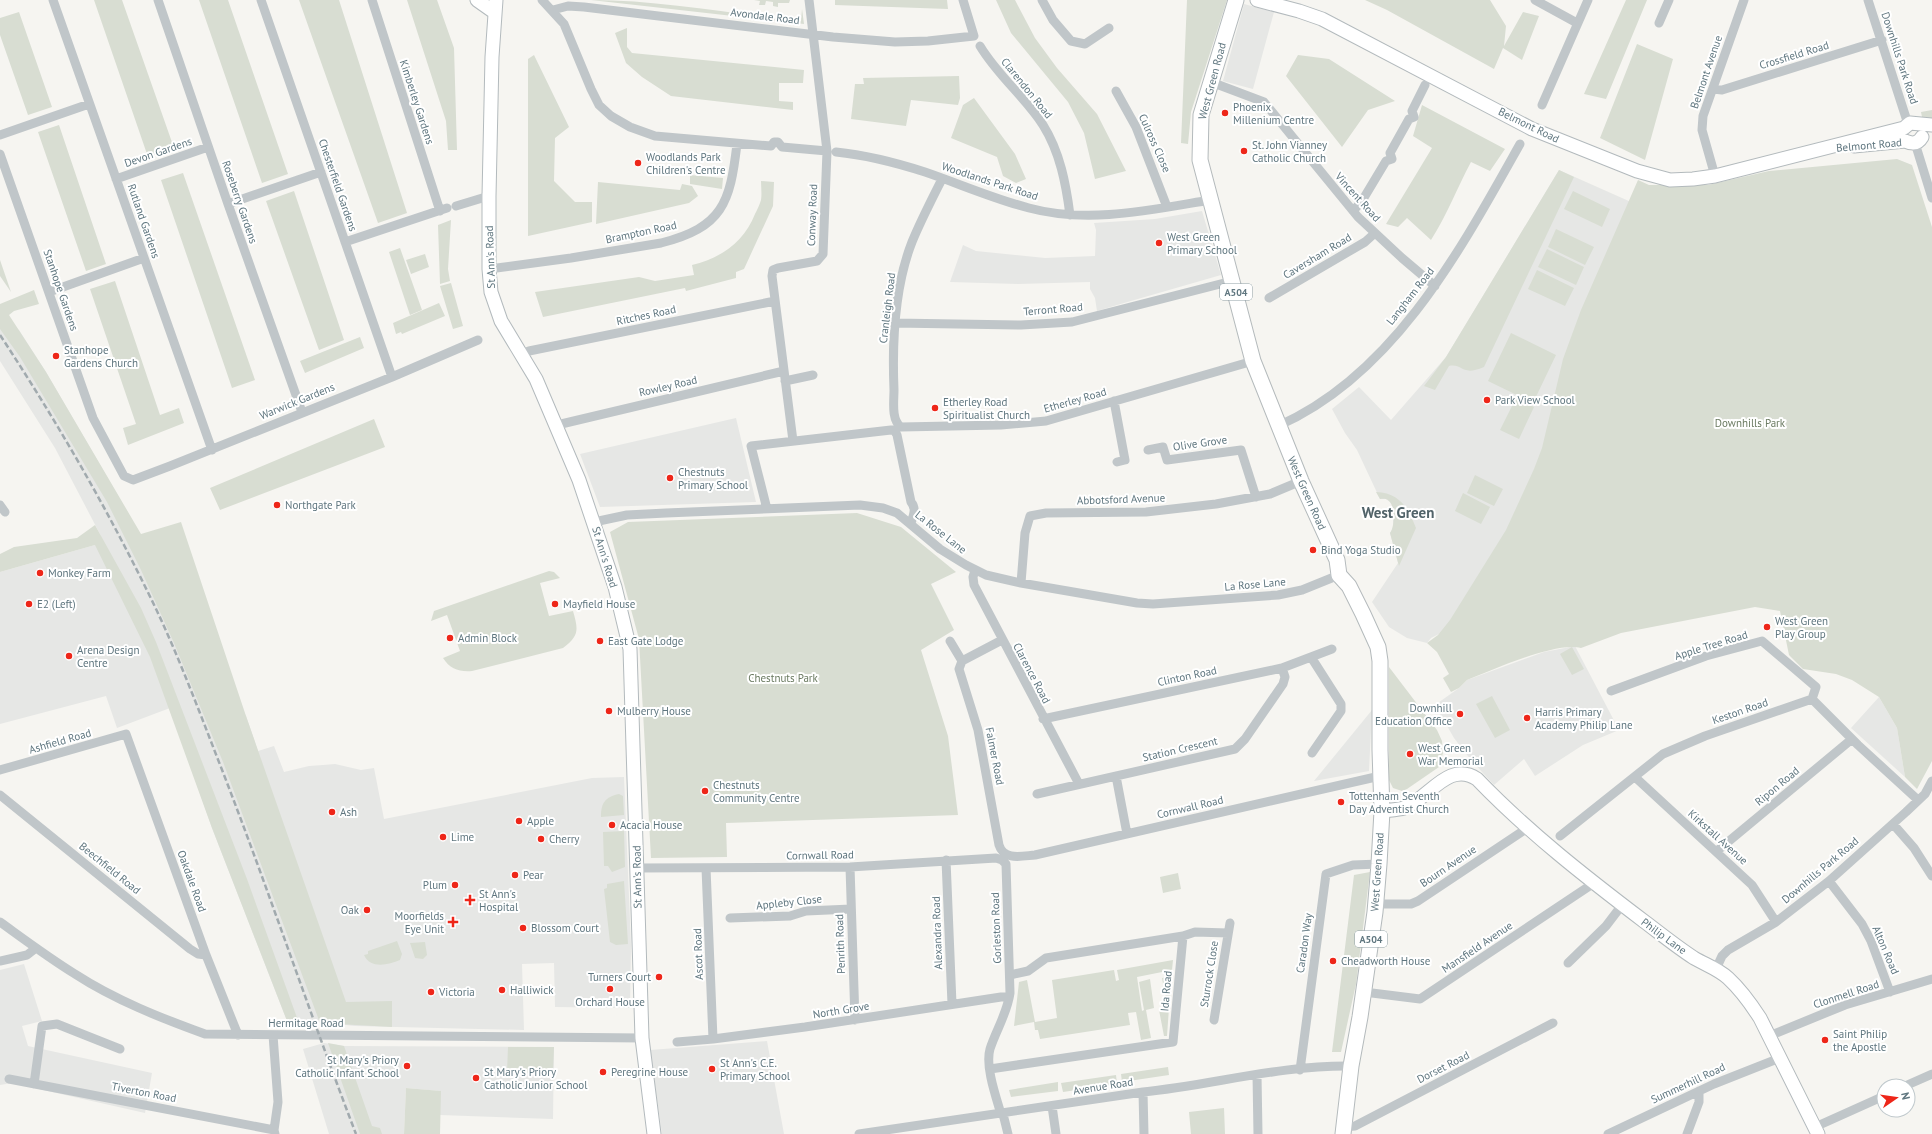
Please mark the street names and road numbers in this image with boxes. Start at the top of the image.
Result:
street label: Avondale Road [730,5,800,27]
street label: Downhills Park Road [1878,10,1922,106]
street label: Belmont Avenue [1687,33,1725,111]
street label: Crossfield Road [1758,38,1830,72]
street label: West Green Road [1195,41,1229,121]
street label: Clarendon Road [998,55,1056,121]
street label: Kimberley Gardens [397,58,437,146]
street label: Belmont Road [1496,104,1562,146]
street label: Culross Close [1136,112,1174,175]
street label: Devon Gardens [122,134,194,170]
street label: Belmont Road [1835,135,1903,155]
street label: Chesterfield Gardens [316,137,361,234]
street label: Roseberry Gardens [219,159,261,246]
street label: Woodlands Park Road [940,159,1040,203]
street label: Vincent Road [1332,169,1384,225]
street label: Rutland Gardens [125,182,163,260]
street label: Conway Road [804,184,820,246]
street label: Brampton Road [604,218,678,246]
street label: St Ann's Road [482,225,498,289]
street label: Caversham Road [1280,230,1354,282]
street label: Stanhope Gardens [40,247,82,333]
street label: Langham Road [1383,264,1437,328]
street label: Cranleigh Road [876,272,898,344]
road number: A504 [1220,284,1252,300]
street label: Terront Road [1023,299,1083,319]
street label: Ritches Road [615,302,677,328]
street label: Rowley Road [637,372,699,400]
street label: Warwick Gardens [257,379,337,422]
street label: Etherley Road [1042,384,1108,416]
street label: Olive Grove [1172,432,1228,454]
street label: West Green Road [1284,454,1330,532]
street label: Abbotsford Avenue [1077,490,1166,508]
street label: La Rose Lane [912,508,970,557]
street label: St Ann's Road [589,525,621,589]
street label: La Rose Lane [1224,574,1287,594]
street label: Apple Tree Road [1673,627,1749,663]
street label: Clarence Road [1010,640,1054,706]
street label: Clinton Road [1156,663,1218,689]
street label: Keston Road [1710,695,1770,727]
street label: Ashfield Road [27,725,93,757]
street label: Falmer Road [983,726,1008,786]
street label: Station Crescent [1141,733,1219,764]
street label: Ripon Road [1752,763,1802,809]
street label: Cornwall Road [1155,793,1225,821]
street label: Kirkstall Avenue [1685,806,1751,868]
street label: West Green Road [1367,832,1387,912]
street label: Downhills Park Road [1779,834,1861,906]
street label: Beechfield Road [76,839,144,897]
street label: Bourn Avenue [1417,842,1479,890]
street label: St Ann's Road [629,845,645,909]
street label: Cornwall Road [786,847,854,863]
street label: Oakdale Road [174,848,210,914]
street label: Appleby Close [755,892,823,912]
street label: Gorleston Road [988,892,1004,964]
street label: Alexandra Road [929,896,945,970]
street label: Caradon Way [1293,911,1315,974]
street label: Penrith Road [832,914,848,974]
street label: Philip Lane [1639,915,1690,957]
street label: Mansfield Avenue [1439,918,1515,976]
street label: Alton Road [1870,924,1903,976]
street label: Ascot Road [690,928,706,980]
road number: A504 [1355,931,1387,947]
street label: Sturrock Close [1197,939,1221,1008]
street label: Ida Road [1157,970,1175,1012]
street label: Clonmell Road [1811,977,1881,1011]
street label: North Grove [812,999,871,1021]
street label: Hermitage Road [268,1016,344,1030]
street label: Dorset Road [1414,1048,1472,1086]
street label: Summerhill Road [1649,1060,1728,1106]
street label: Avenue Road [1072,1074,1134,1098]
street label: Tiverton Road [110,1079,178,1105]

